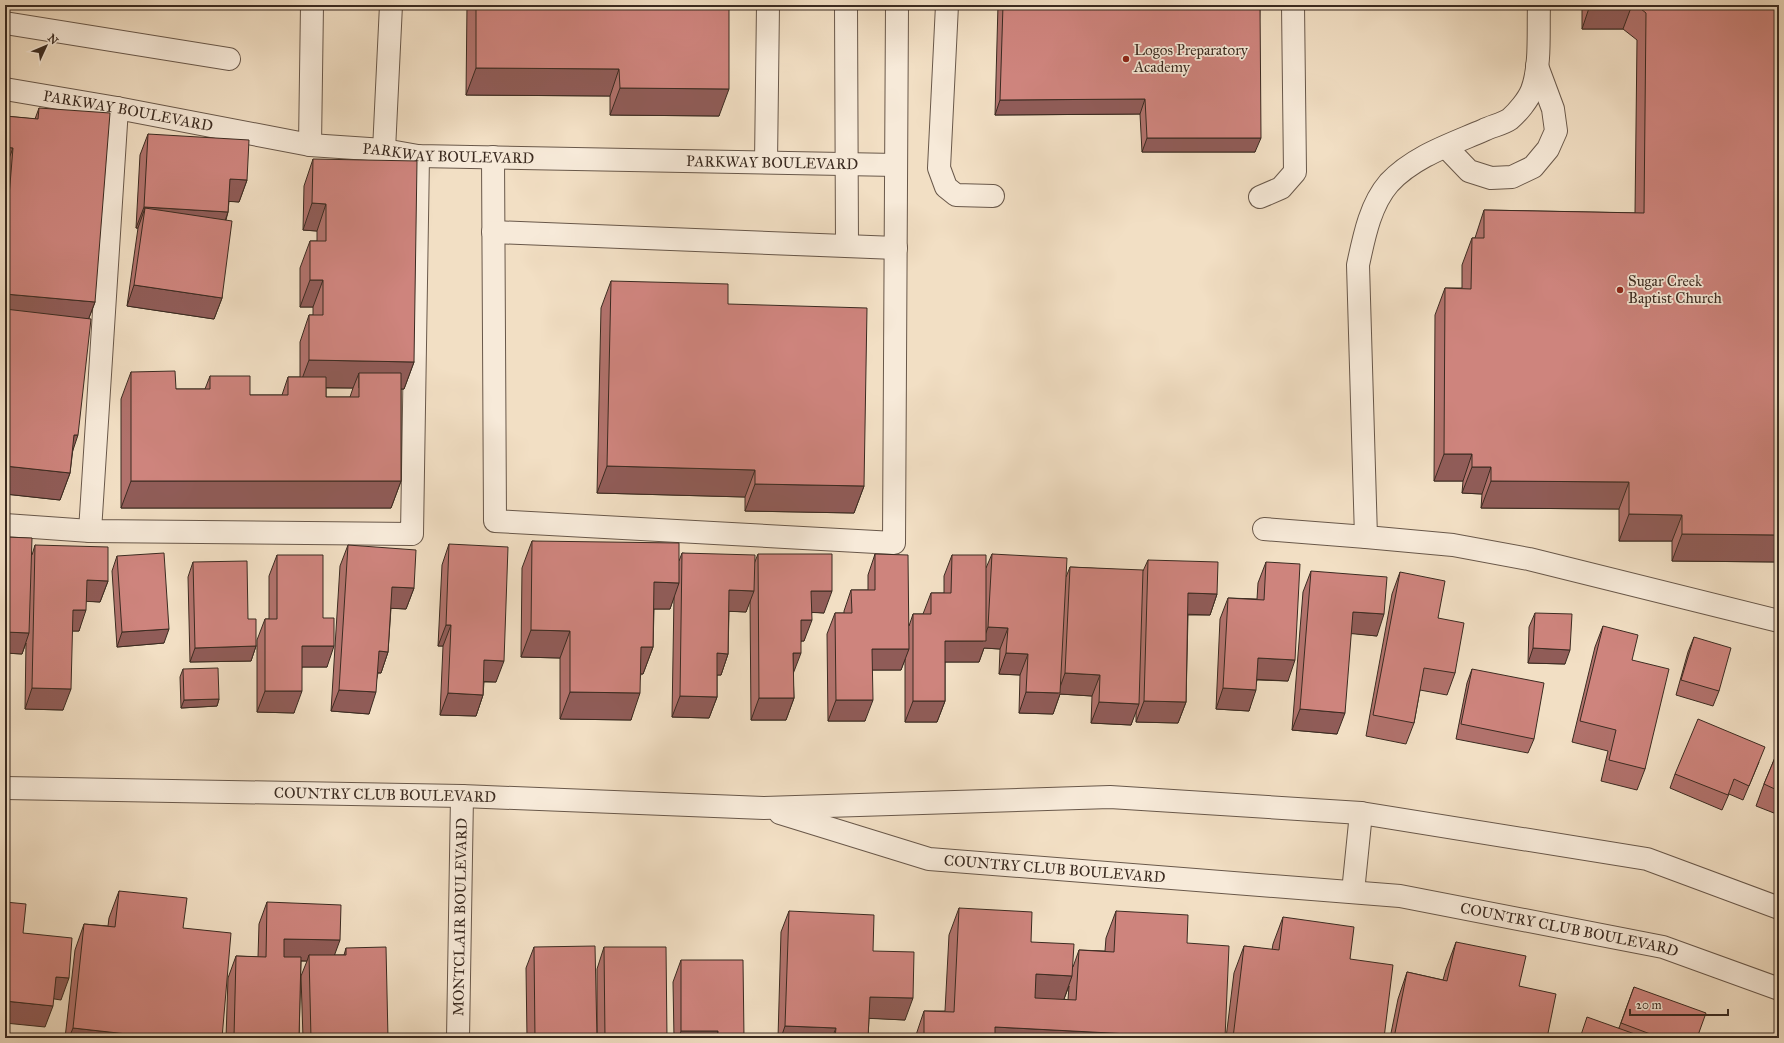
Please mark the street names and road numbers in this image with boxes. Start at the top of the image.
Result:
street label: PARKWAY BOULEVARD [42,87,215,135]
street label: PARKWAY BOULEVARD [362,140,535,167]
street label: PARKWAY BOULEVARD [686,152,859,173]
street label: COUNTRY CLUB BOULEVARD [274,784,497,806]
street label: MONTCLAIR BOULEVARD [449,818,471,1016]
street label: COUNTRY CLUB BOULEVARD [943,851,1166,887]
street label: COUNTRY CLUB BOULEVARD [1459,899,1681,961]

